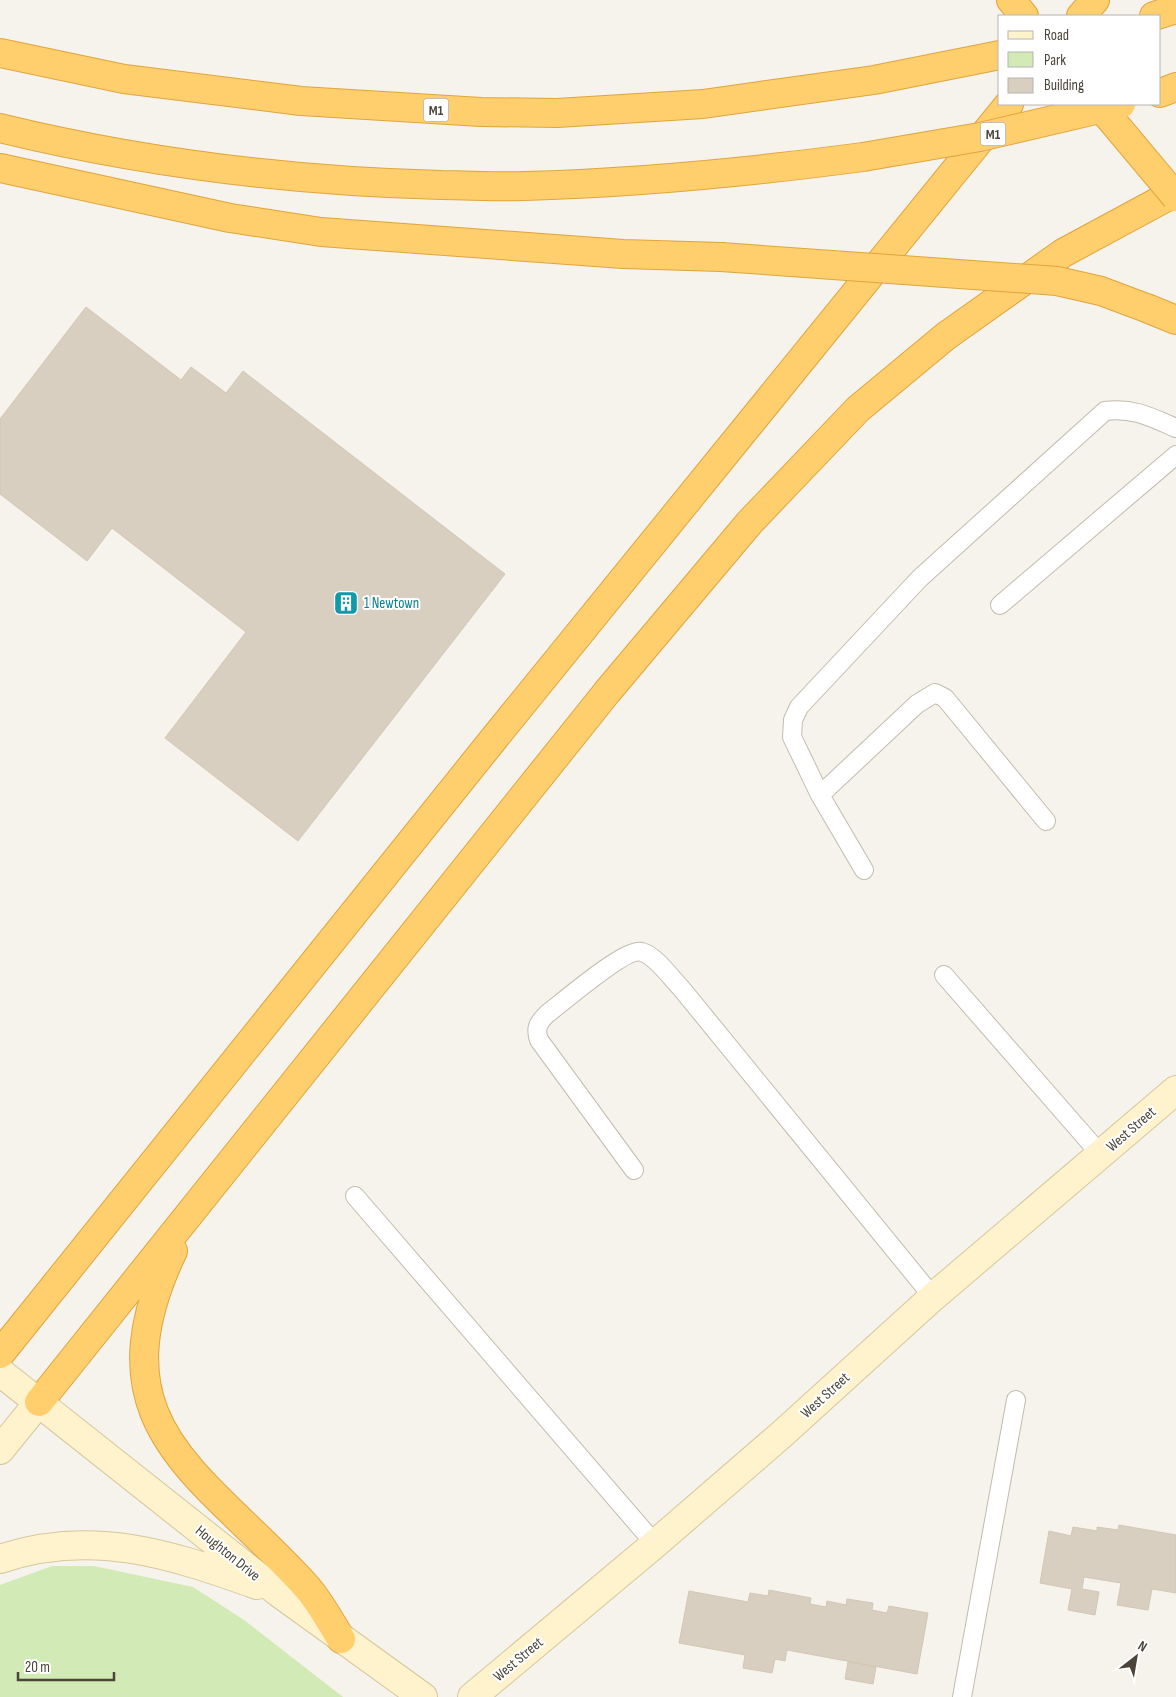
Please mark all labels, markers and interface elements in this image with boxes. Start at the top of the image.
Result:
legend [998,15,1161,105]
text: Road [1044,26,1069,45]
text: Park [1044,51,1066,70]
text: Building [1044,76,1084,95]
road number: M1 [424,98,448,122]
road number: M1 [980,122,1006,146]
building icon: 1 Newtown [333,590,359,616]
place label: 1 Newtown [364,594,419,613]
street label: West Street [1103,1102,1160,1156]
street label: West Street [797,1368,854,1422]
street label: Houghton Drive [191,1521,264,1585]
north arrow [1111,1632,1161,1682]
street label: West Street [489,1633,548,1686]
text: N [1135,1637,1150,1655]
scale bar [18,1650,114,1682]
text: 20 m [25,1658,50,1677]

